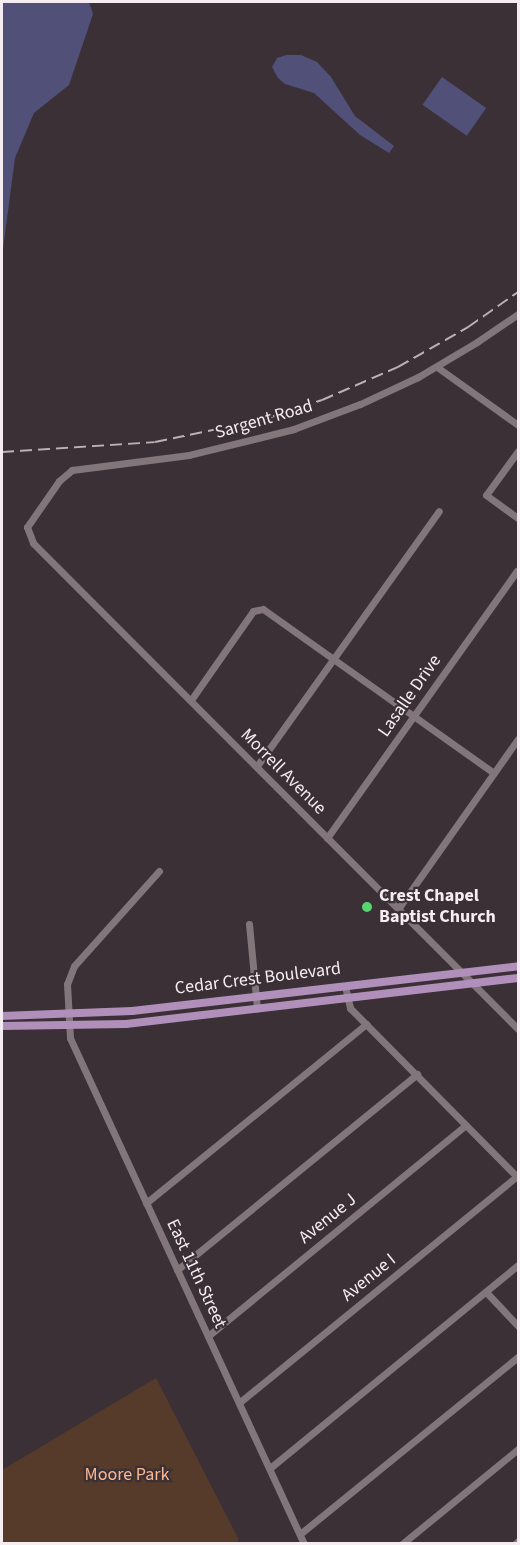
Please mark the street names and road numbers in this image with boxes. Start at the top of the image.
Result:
street label: Sargent Road [213,396,315,444]
street label: Lasalle Drive [374,651,446,741]
street label: Morrell Avenue [236,725,330,819]
street label: Cedar Crest Boulevard [174,958,342,1000]
street label: Avenue J [295,1189,361,1249]
street label: East 11th Street [161,1216,231,1332]
street label: Avenue I [337,1250,401,1306]

